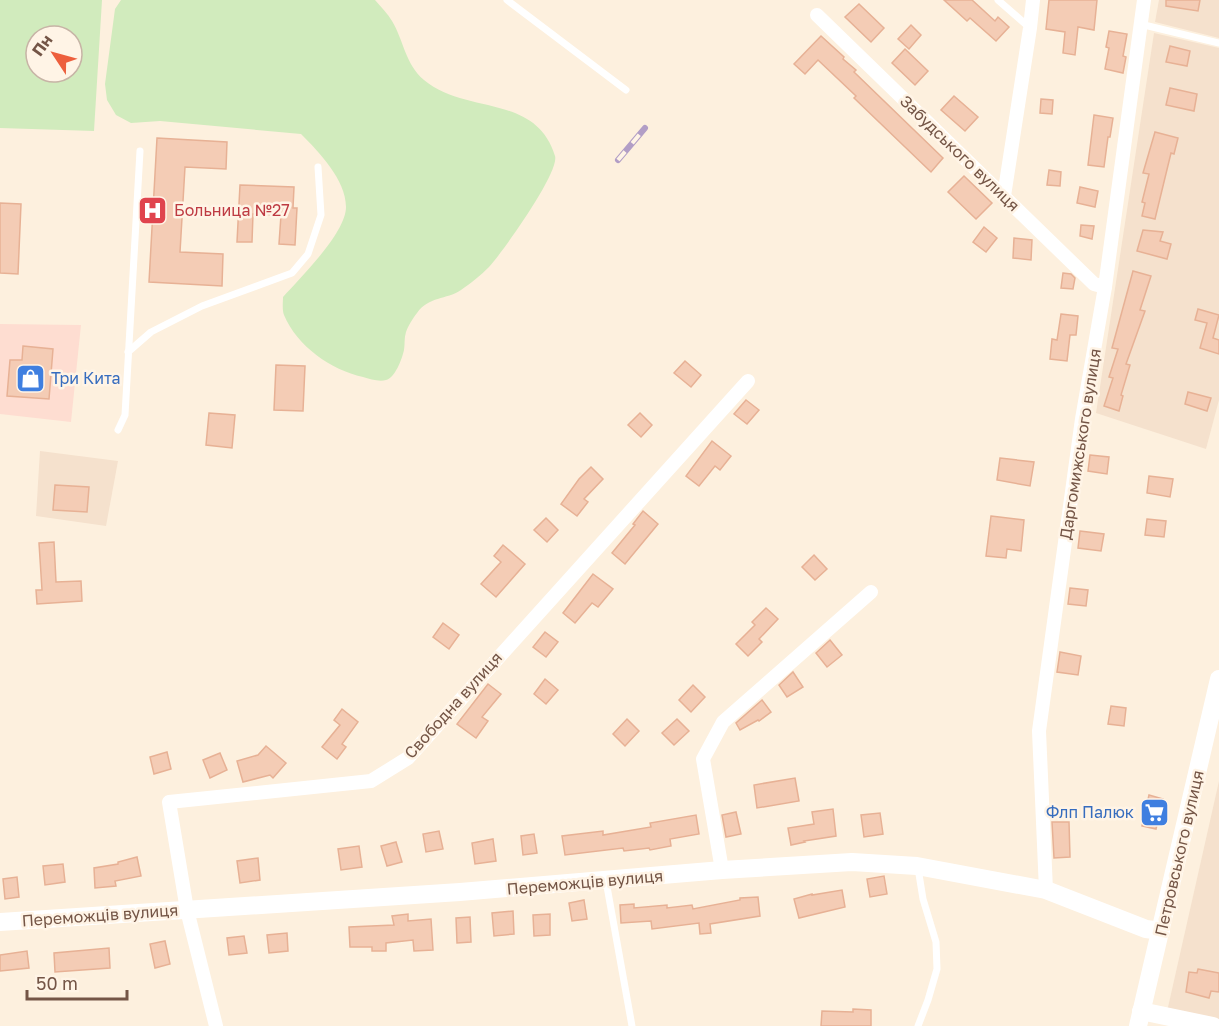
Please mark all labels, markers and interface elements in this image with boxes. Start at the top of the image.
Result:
north arrow [24,24,84,84]
text: Пн [27,31,56,60]
street label: Забудського вулиця [896,91,1024,215]
hospital icon: Больница №27 [137,194,169,226]
place label: Больница №27 [174,200,290,220]
street label: Даргомижського вулиця [1055,347,1105,541]
shop icon: Три Кита [14,362,46,394]
place label: Три Кита [51,368,121,388]
street label: Свободна вулиця [400,648,506,762]
street label: Петровського вулиця [1150,768,1208,938]
supermarket icon: Флп Палюк [1139,796,1171,828]
place label: Флп Палюк [1046,802,1134,822]
street label: Переможців вулиця [506,865,664,899]
street label: Переможців вулиця [21,900,179,930]
scale bar [27,963,128,1001]
text: 50 m [36,972,78,994]

